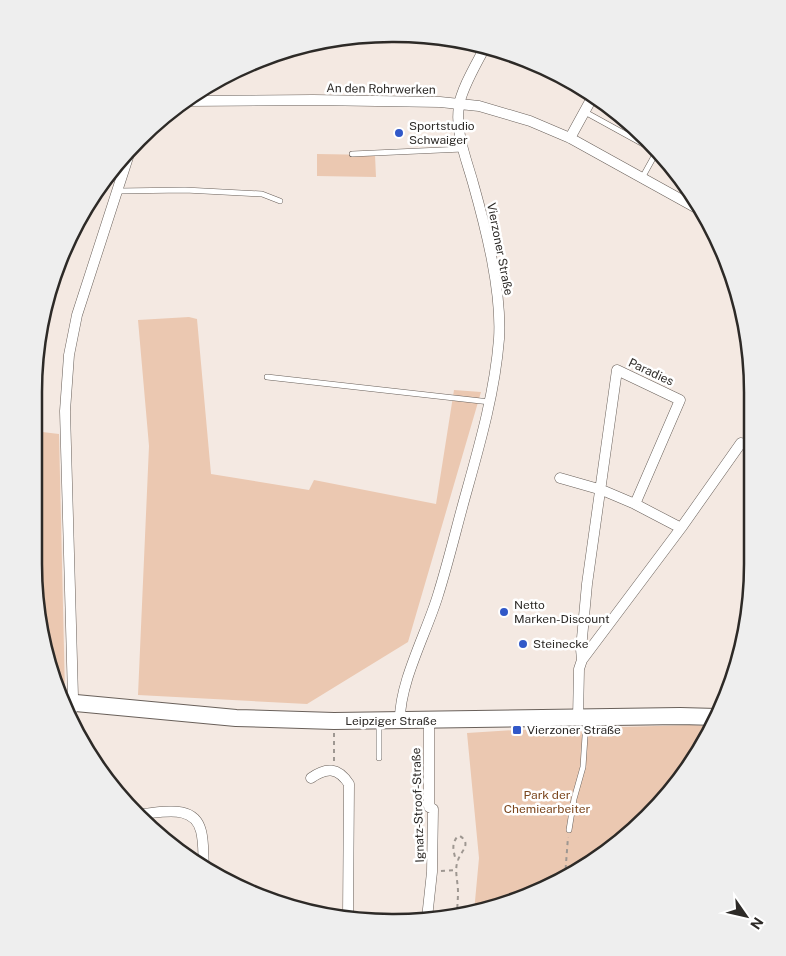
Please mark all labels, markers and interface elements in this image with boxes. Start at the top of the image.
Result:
street label: An den Rohrwerken [326,81,436,97]
place label: Sportstudio Schwaiger [409,119,475,147]
marker: Sportstudio Schwaiger [393,127,405,139]
street label: Vierzoner Straße [484,202,516,297]
street label: Paradies [626,355,676,389]
place label: Netto Marken-Discount [514,598,610,626]
marker: Netto Marken-Discount [498,606,510,618]
place label: Steinecke [533,637,589,651]
marker: Steinecke [517,638,529,650]
street label: Leipziger Straße [345,714,437,728]
place label: Vierzoner Straße [527,723,621,737]
marker: Vierzoner Straße [511,724,523,736]
street label: Ignatz-Stroof-Straße [409,747,427,863]
park label: Park der Chemiearbeiter [504,788,590,816]
north arrow [721,891,771,941]
text: N [747,914,766,932]

